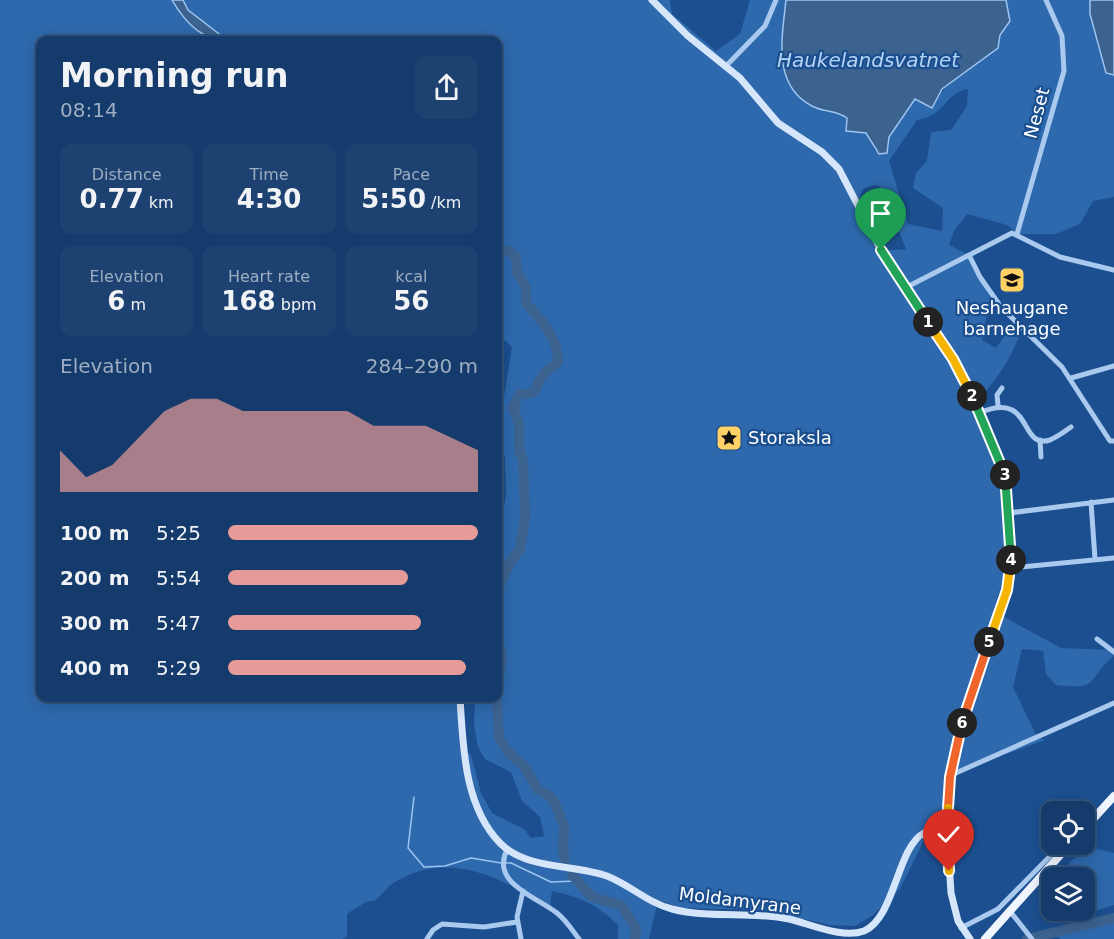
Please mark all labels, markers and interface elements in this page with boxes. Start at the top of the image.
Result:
water label: Haukelandsvatnet [777,48,960,72]
text: Morning run [60,56,288,95]
button: share [415,56,478,119]
street label: Neset [1020,85,1053,141]
text: 08:14 [60,98,118,122]
text: Distance [92,165,162,184]
text: Time [249,165,289,184]
text: Pace [393,165,430,184]
text: 0.77 [80,184,144,214]
text: 4:30 [237,184,301,214]
text: 5:50 [361,184,426,214]
pin [855,188,906,250]
text: km [144,193,174,212]
text: /km [426,193,461,212]
icon: arrive [864,197,897,230]
school or university icon: Neshaugane barnehage [997,265,1027,295]
text: Elevation [90,267,164,286]
text: Heart rate [228,267,310,286]
text: kcal [395,267,427,286]
text: 6 [107,286,125,316]
text: 168 [221,286,276,316]
text: 56 [393,286,429,316]
text: m [125,295,146,314]
text: bpm [276,295,317,314]
place label: Neshaugane barnehage [956,297,1068,339]
pin: 1 [913,307,943,337]
text: 1 [922,312,934,331]
text: Elevation [60,354,153,378]
text: 284–290 m [366,354,478,378]
pin: 2 [957,381,987,411]
text: 2 [966,386,978,405]
place icon: Storaksla [714,423,744,453]
place label: Storaksla [748,427,832,448]
pin: 3 [990,460,1020,490]
text: 3 [999,465,1011,484]
text: 100 m [60,521,130,545]
text: 5:25 [156,521,201,545]
pin: 4 [996,545,1026,575]
text: 4 [1005,550,1017,569]
text: 200 m [60,566,130,590]
text: 5:54 [156,566,201,590]
text: 300 m [60,611,130,635]
text: 5:47 [156,611,201,635]
pin: 5 [974,627,1004,657]
text: 5 [983,632,995,651]
text: 400 m [60,656,130,680]
text: 5:29 [156,656,201,680]
pin: 6 [947,708,977,738]
text: 6 [956,713,968,732]
map controls [1041,801,1095,921]
button: locate [1041,801,1095,855]
pin [923,809,974,871]
icon: check [932,818,965,851]
button: layers [1041,867,1095,921]
street label: Moldamyrane [678,883,802,918]

